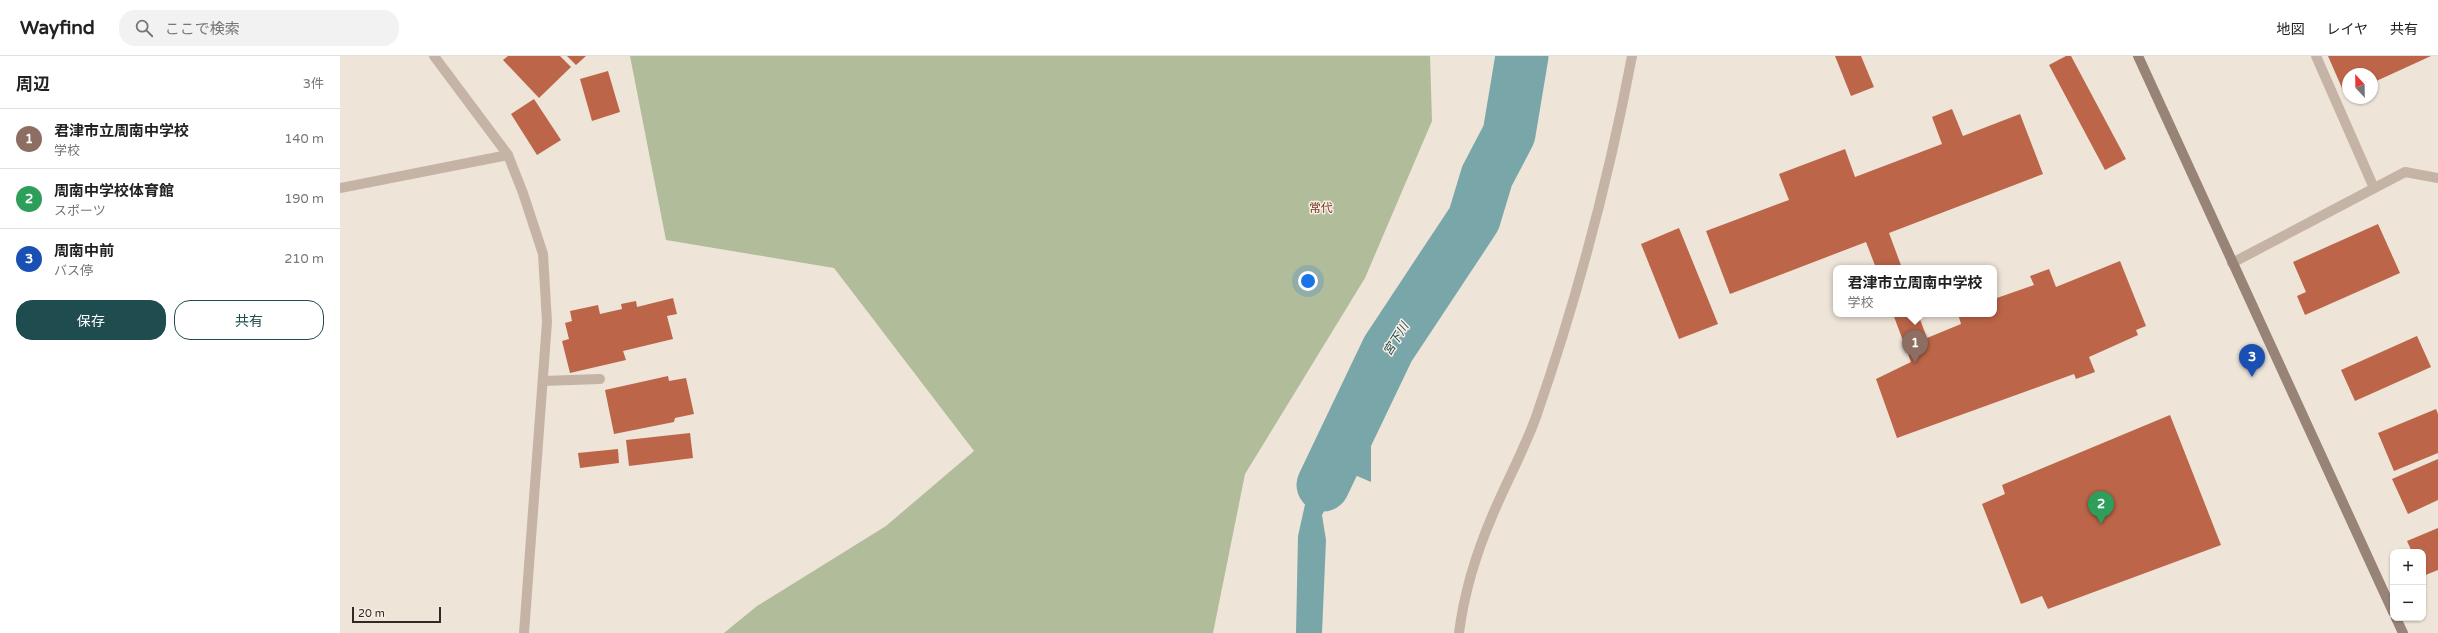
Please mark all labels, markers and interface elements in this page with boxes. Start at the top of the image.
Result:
search box [119,10,399,46]
text: Wayfind [20,17,95,39]
icon: search [133,17,155,39]
text: ここで検索 [165,20,240,38]
text: 地図 [2276,21,2304,38]
text: レイヤ [2326,21,2368,38]
text: 共有 [2390,21,2418,38]
north arrow [2342,68,2378,104]
text: 周辺 [16,74,50,95]
text: 3件 [303,76,324,92]
text: 君津市立周南中学校 [54,122,189,140]
text: 1 [25,131,33,147]
text: 140 m [284,131,324,147]
text: 学校 [54,143,80,159]
text: 周南中学校体育館 [54,182,174,200]
text: 2 [25,191,33,207]
text: 190 m [284,191,324,207]
district label: 常代 [1309,201,1333,215]
text: スポーツ [54,203,106,219]
text: 周南中前 [54,242,114,260]
text: 3 [25,251,33,267]
text: 210 m [284,251,324,267]
text: バス停 [54,263,93,279]
popup [1833,265,1997,317]
your location [1298,271,1318,291]
text: 君津市立周南中学校 [1847,274,1983,292]
text: 学校 [1847,295,1874,311]
button: 保存 [16,300,166,340]
button: 共有 [174,300,324,340]
water label: 宮下川 [1381,318,1413,358]
pin: 1 [1902,330,1928,363]
pin: 3 [2239,344,2265,377]
pin: 2 [2088,491,2114,524]
map controls [2390,549,2426,621]
button: + [2390,549,2426,585]
button: − [2390,585,2426,621]
scale bar [352,605,441,624]
text: 20 m [358,607,385,620]

